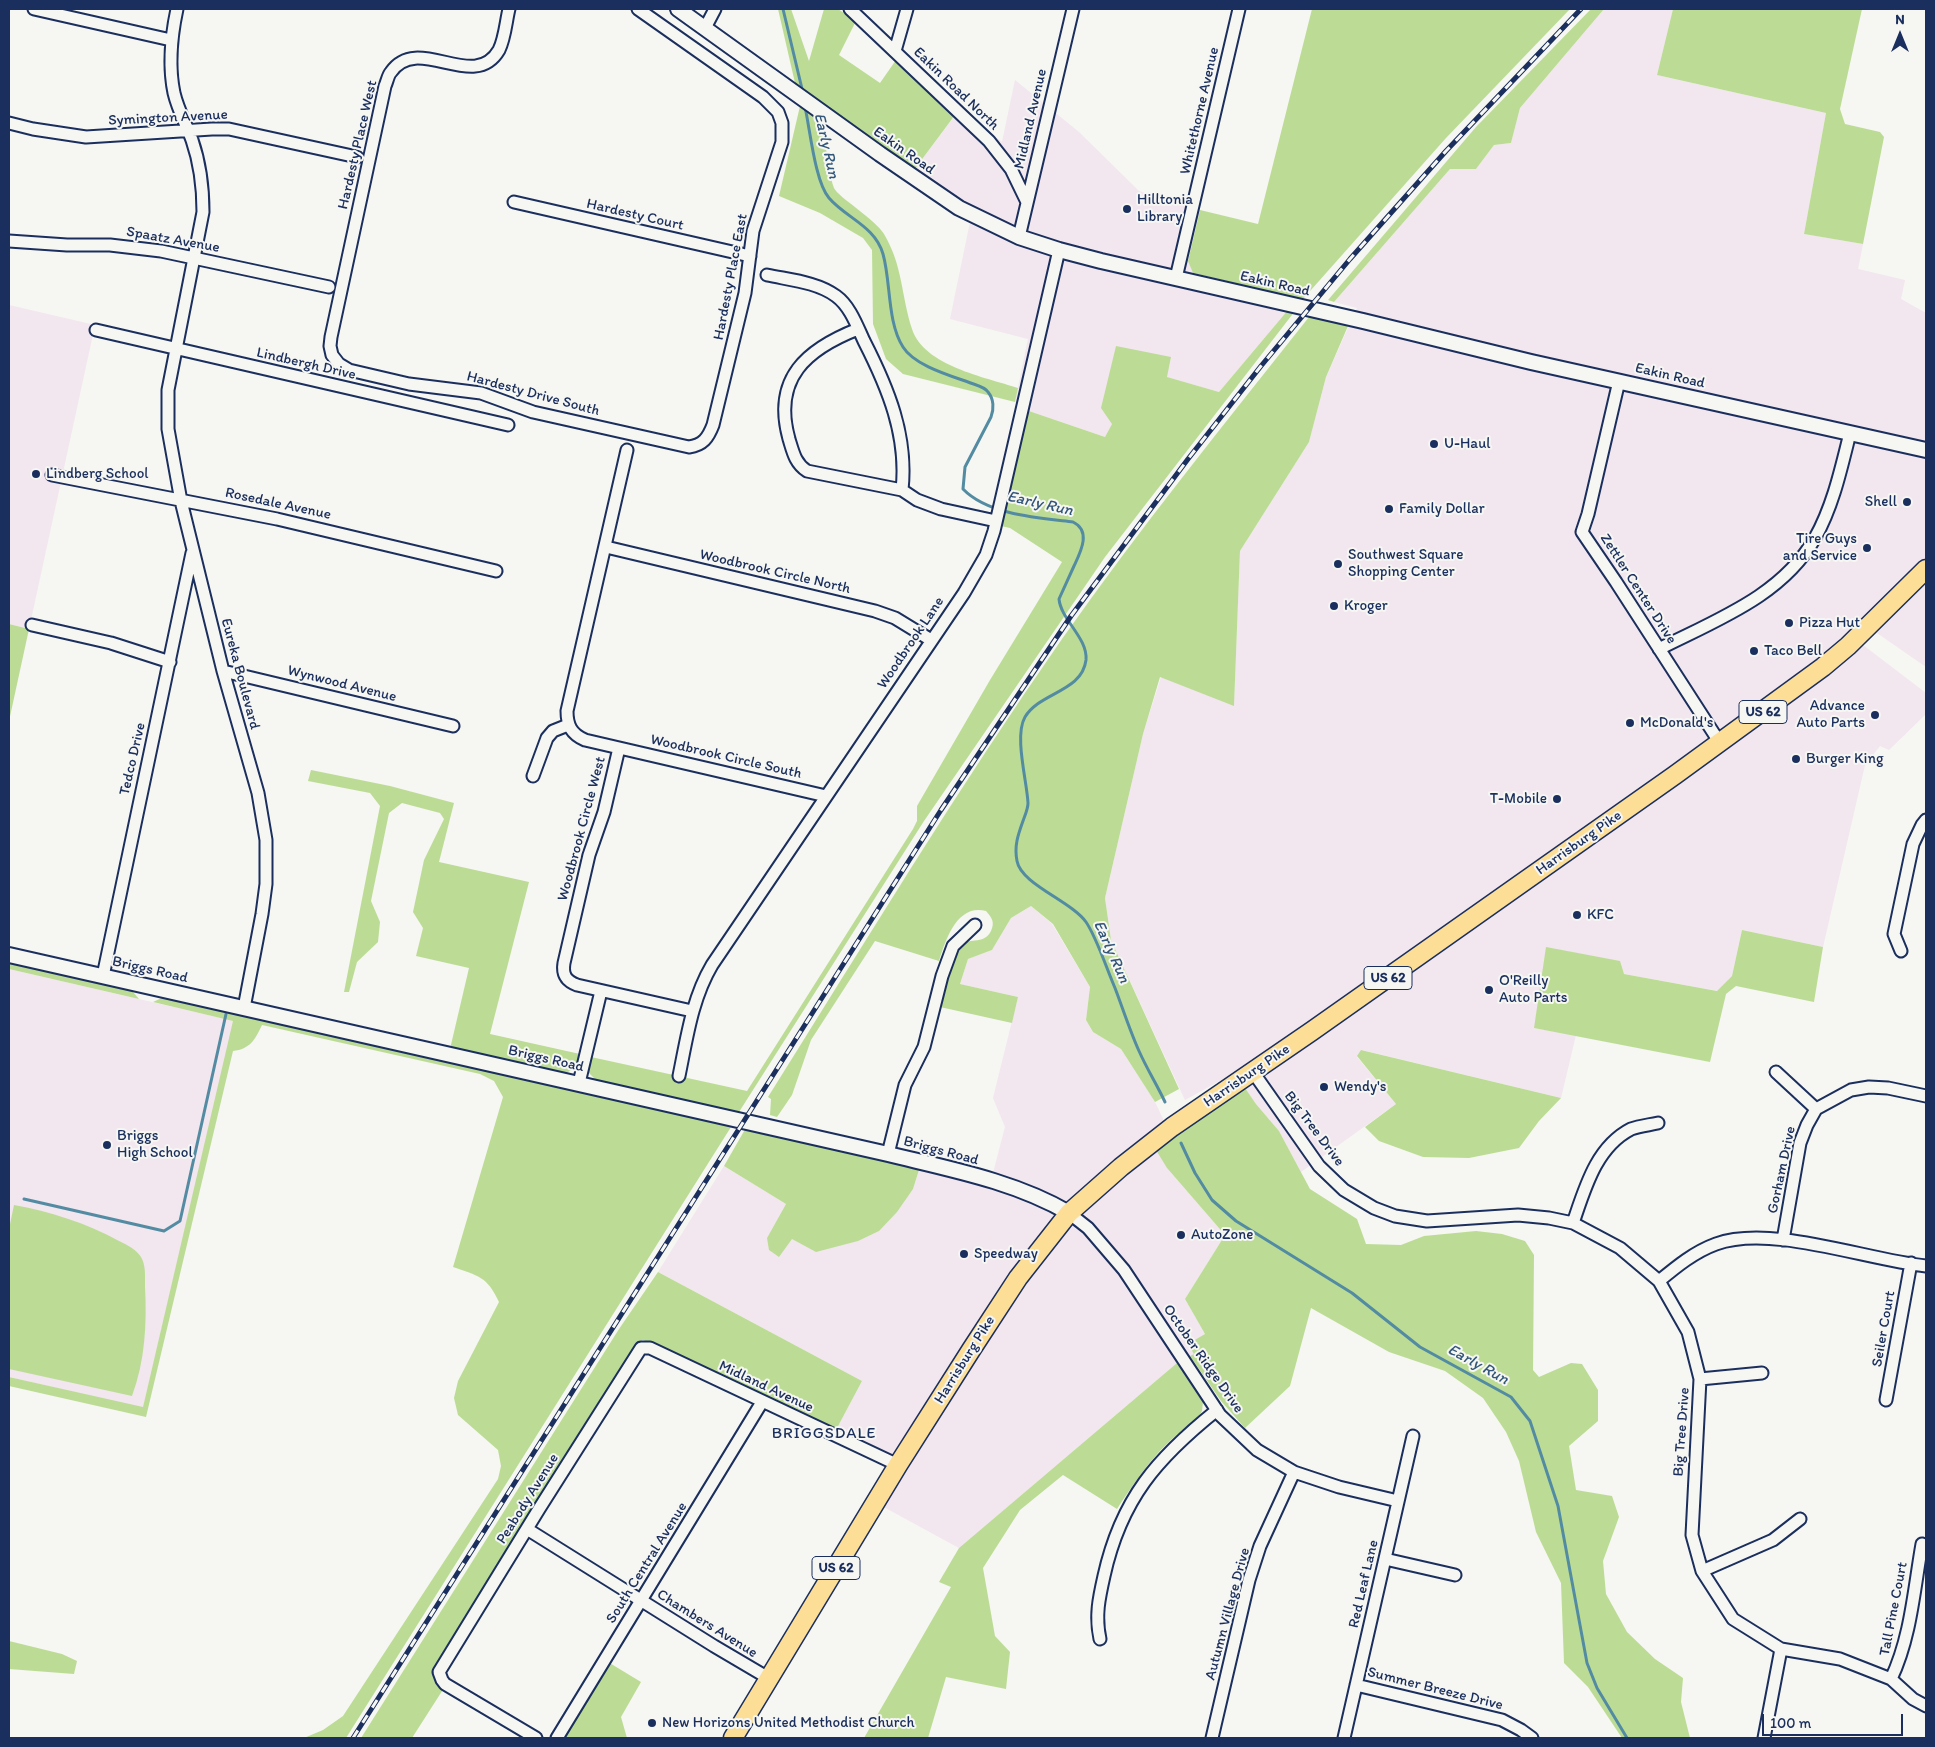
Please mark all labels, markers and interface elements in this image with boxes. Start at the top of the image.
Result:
north arrow [1875,10,1925,60]
text: N [1895,11,1905,28]
street label: Eakin Road North [909,44,1003,134]
street label: Whitethorne Avenue [1177,45,1223,177]
street label: Midland Avenue [1011,67,1051,171]
street label: Hardesty Place West [334,79,382,211]
street label: Symington Avenue [108,106,228,130]
water label: Early Run [809,111,843,181]
street label: Eakin Road [870,123,938,179]
place label: Hilltonia Library [1137,191,1193,226]
street label: Hardesty Court [585,195,685,235]
marker: Hilltonia Library [1121,203,1133,215]
street label: Hardesty Place East [710,212,752,342]
street label: Spaatz Avenue [125,223,221,257]
street label: Eakin Road [1238,267,1312,301]
street label: Lindbergh Drive [254,344,358,384]
street label: Eakin Road [1633,359,1707,393]
street label: Hardesty Drive South [465,368,601,420]
place label: U-Haul [1444,435,1491,453]
marker: U-Haul [1428,438,1440,450]
place label: Lindberg School [46,465,149,483]
marker: Lindberg School [30,468,42,480]
street label: Rosedale Avenue [223,484,333,524]
water label: Early Run [1005,487,1075,521]
place label: Shell [1865,493,1897,511]
marker: Shell [1901,496,1913,508]
place label: Family Dollar [1399,500,1485,518]
marker: Family Dollar [1383,503,1395,515]
street label: Zettler Center Drive [1596,530,1680,648]
place label: Tire Guys and Service [1783,530,1857,565]
marker: Tire Guys and Service [1861,542,1873,554]
street label: Woodbrook Circle North [698,546,852,598]
place label: Southwest Square Shopping Center [1348,546,1463,581]
marker: Southwest Square Shopping Center [1332,558,1344,570]
street label: Woodbrook Lane [874,594,948,692]
place label: Kroger [1344,597,1388,615]
marker: Kroger [1328,600,1340,612]
place label: Pizza Hut [1799,614,1860,632]
street label: Eureka Boulevard [216,616,264,732]
marker: Pizza Hut [1783,617,1795,629]
place label: Taco Bell [1764,642,1822,660]
marker: Taco Bell [1748,645,1760,657]
street label: Wynwood Avenue [286,662,398,706]
place label: Advance Auto Parts [1796,697,1865,732]
road number: US 62 [1739,700,1787,724]
marker: Advance Auto Parts [1869,709,1881,721]
place label: McDonald's [1640,714,1713,732]
marker: McDonald's [1624,717,1636,729]
street label: Tedco Drive [116,721,150,797]
street label: Woodbrook Circle South [649,731,803,783]
place label: Burger King [1806,750,1884,768]
marker: Burger King [1790,753,1802,765]
street label: Woodbrook Circle West [554,755,610,903]
place label: T-Mobile [1490,790,1547,808]
marker: T-Mobile [1551,793,1563,805]
street label: Harrisburg Pike [1533,807,1625,879]
place label: KFC [1587,906,1614,924]
marker: KFC [1571,909,1583,921]
water label: Early Run [1089,918,1133,986]
street label: Briggs Road [110,953,190,987]
road number: US 62 [1364,966,1412,990]
place label: O'Reilly Auto Parts [1499,972,1568,1007]
marker: O'Reilly Auto Parts [1483,984,1495,996]
street label: Harrisburg Pike [1200,1040,1294,1112]
street label: Briggs Road [506,1042,586,1076]
place label: Wendy's [1334,1078,1387,1096]
marker: Wendy's [1318,1081,1330,1093]
street label: Big Tree Drive [1280,1088,1348,1170]
street label: Gorham Drive [1764,1125,1800,1215]
place label: Briggs High School [117,1127,193,1162]
street label: Briggs Road [901,1132,981,1170]
marker: Briggs High School [101,1139,113,1151]
place label: AutoZone [1191,1226,1253,1244]
marker: AutoZone [1175,1229,1187,1241]
place label: Speedway [974,1245,1038,1263]
marker: Speedway [958,1248,970,1260]
street label: Seiler Court [1868,1290,1900,1368]
street label: October Ridge Drive [1159,1301,1247,1417]
street label: Harrisburg Pike [931,1313,999,1407]
water label: Early Run [1444,1340,1512,1390]
street label: Midland Avenue [716,1357,816,1417]
street label: Big Tree Drive [1670,1387,1694,1477]
district label: BRIGGSDALE [770,1424,878,1444]
street label: Peabody Avenue [493,1450,563,1548]
street label: South Central Avenue [602,1499,692,1627]
street label: Red Leaf Lane [1345,1538,1383,1630]
street label: Autumn Village Drive [1202,1546,1254,1682]
road number: US 62 [812,1556,860,1580]
street label: Tall Pine Court [1876,1561,1912,1657]
street label: Chambers Avenue [653,1586,761,1662]
street label: Summer Breeze Drive [1365,1663,1505,1715]
scale bar [1765,1704,1906,1736]
place label: New Horizons United Methodist Church [662,1714,915,1732]
text: 100 m [1770,1714,1811,1732]
marker: New Horizons United Methodist Church [646,1717,658,1729]

